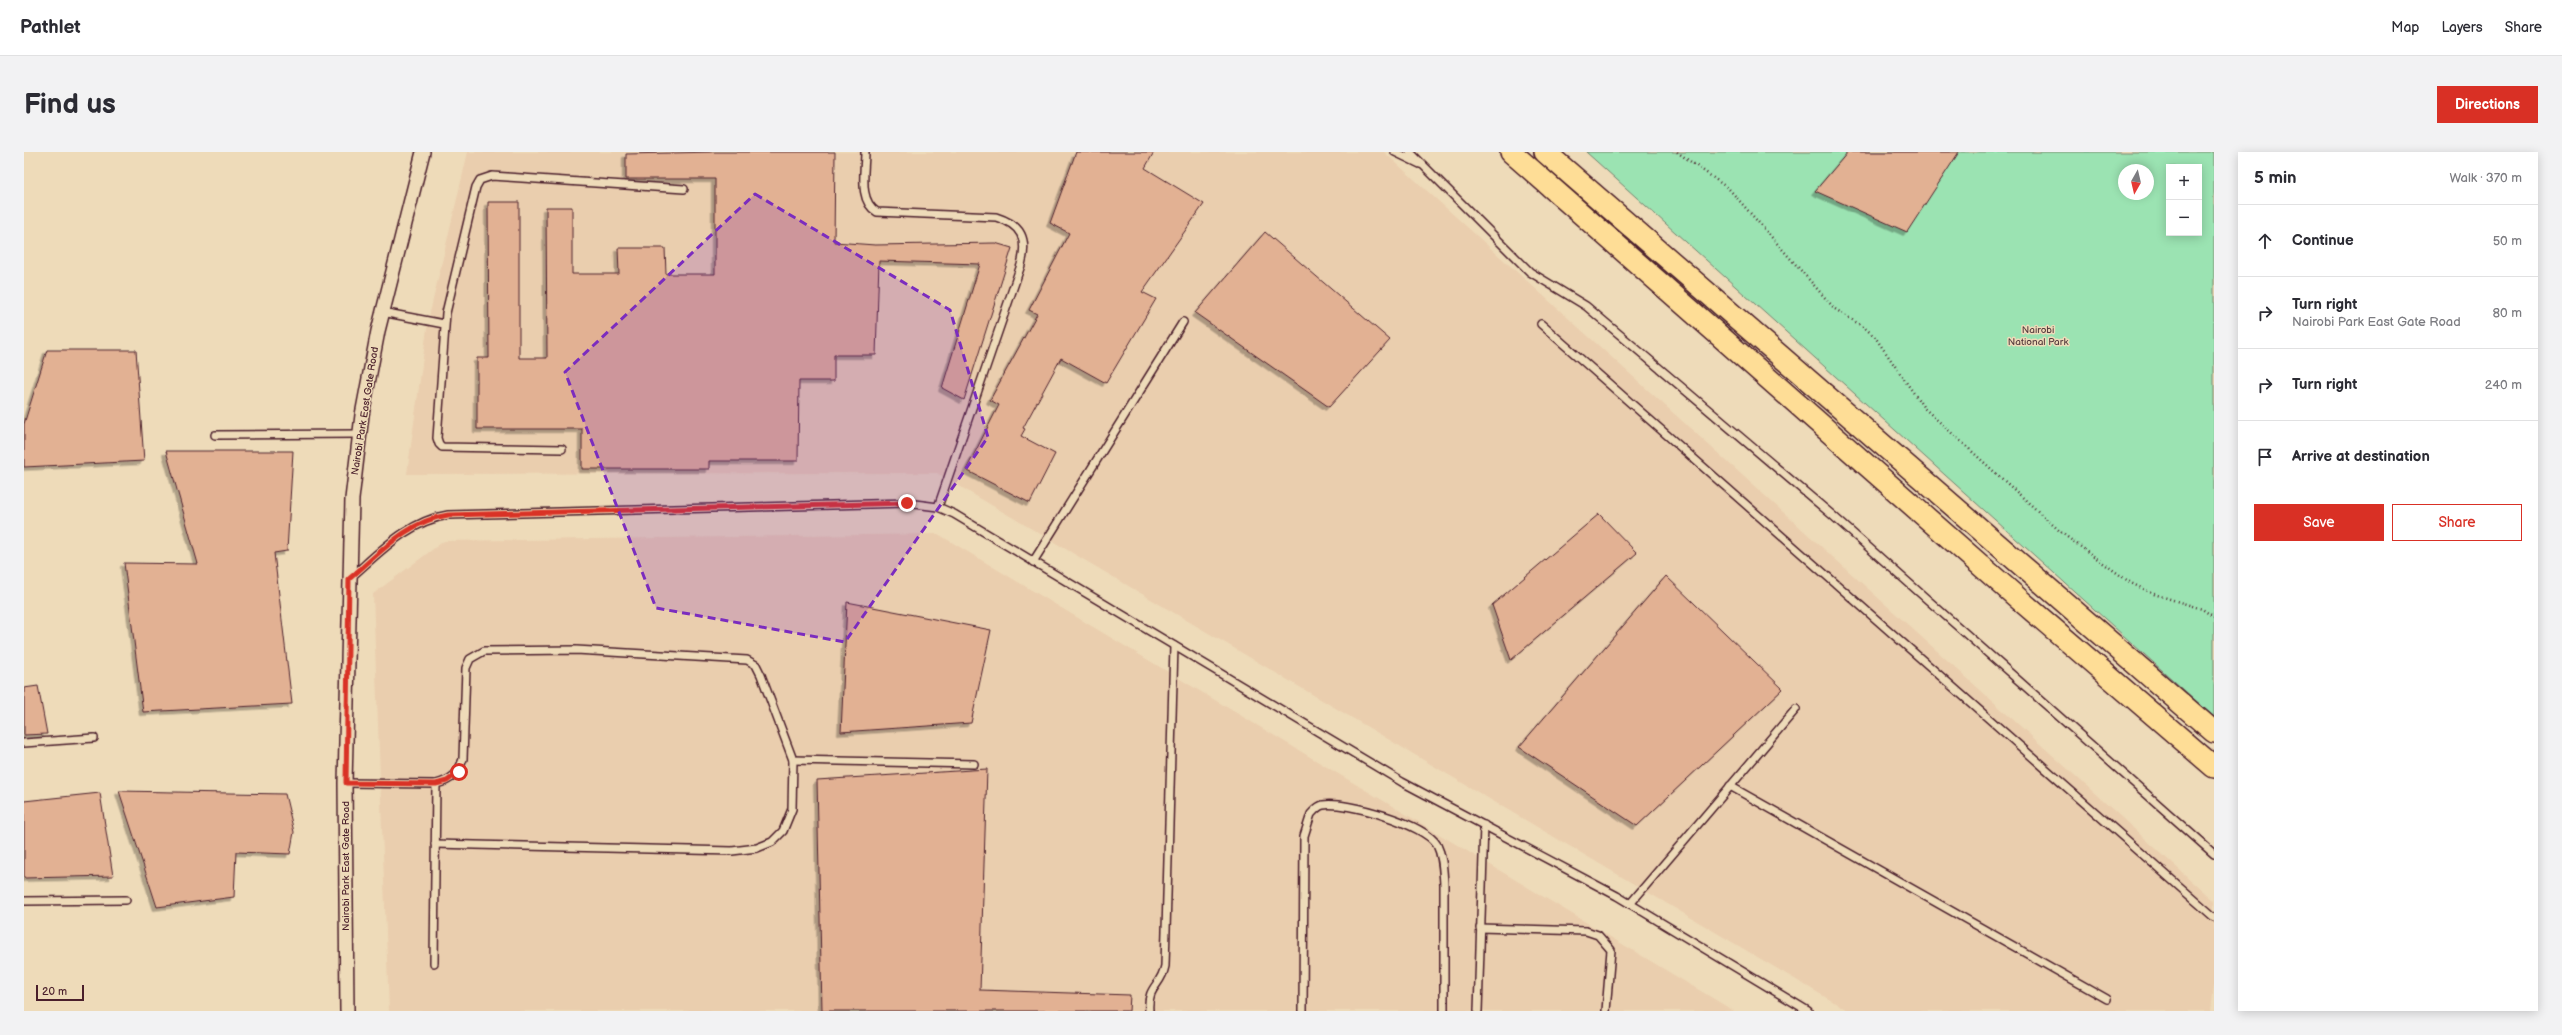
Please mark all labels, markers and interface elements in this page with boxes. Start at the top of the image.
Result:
text: Pathlet [20,16,81,39]
text: Map [2391,19,2419,36]
text: Layers [2441,19,2483,36]
text: Share [2505,19,2542,36]
button: Directions [2437,86,2538,123]
text: Find us [24,88,116,121]
north arrow [2118,164,2154,200]
map controls [2166,164,2202,236]
button: + [2166,164,2202,200]
text: 5 min [2254,168,2297,188]
text: Walk · 370 m [2449,170,2522,186]
button: − [2166,200,2202,236]
icon: ahead [2254,230,2276,252]
text: Continue [2292,231,2354,250]
text: 50 m [2493,233,2522,249]
text: Turn right [2292,295,2357,314]
icon: right [2254,302,2276,324]
text: 80 m [2493,305,2522,321]
text: Nairobi Park East Gate Road [2292,314,2461,330]
park label: Nairobi National Park [2008,324,2068,348]
street label: Nairobi Park East Gate Road [349,346,381,476]
icon: right [2254,374,2276,396]
text: Turn right [2292,375,2357,394]
text: 240 m [2485,377,2522,393]
icon: arrive [2254,446,2276,468]
text: Arrive at destination [2292,447,2430,466]
route end [898,494,916,512]
button: Save [2254,504,2384,541]
button: Share [2392,504,2522,541]
route start [450,763,468,781]
street label: Nairobi Park East Gate Road [340,801,352,931]
scale bar [36,983,84,1002]
text: 20 m [42,985,67,998]

